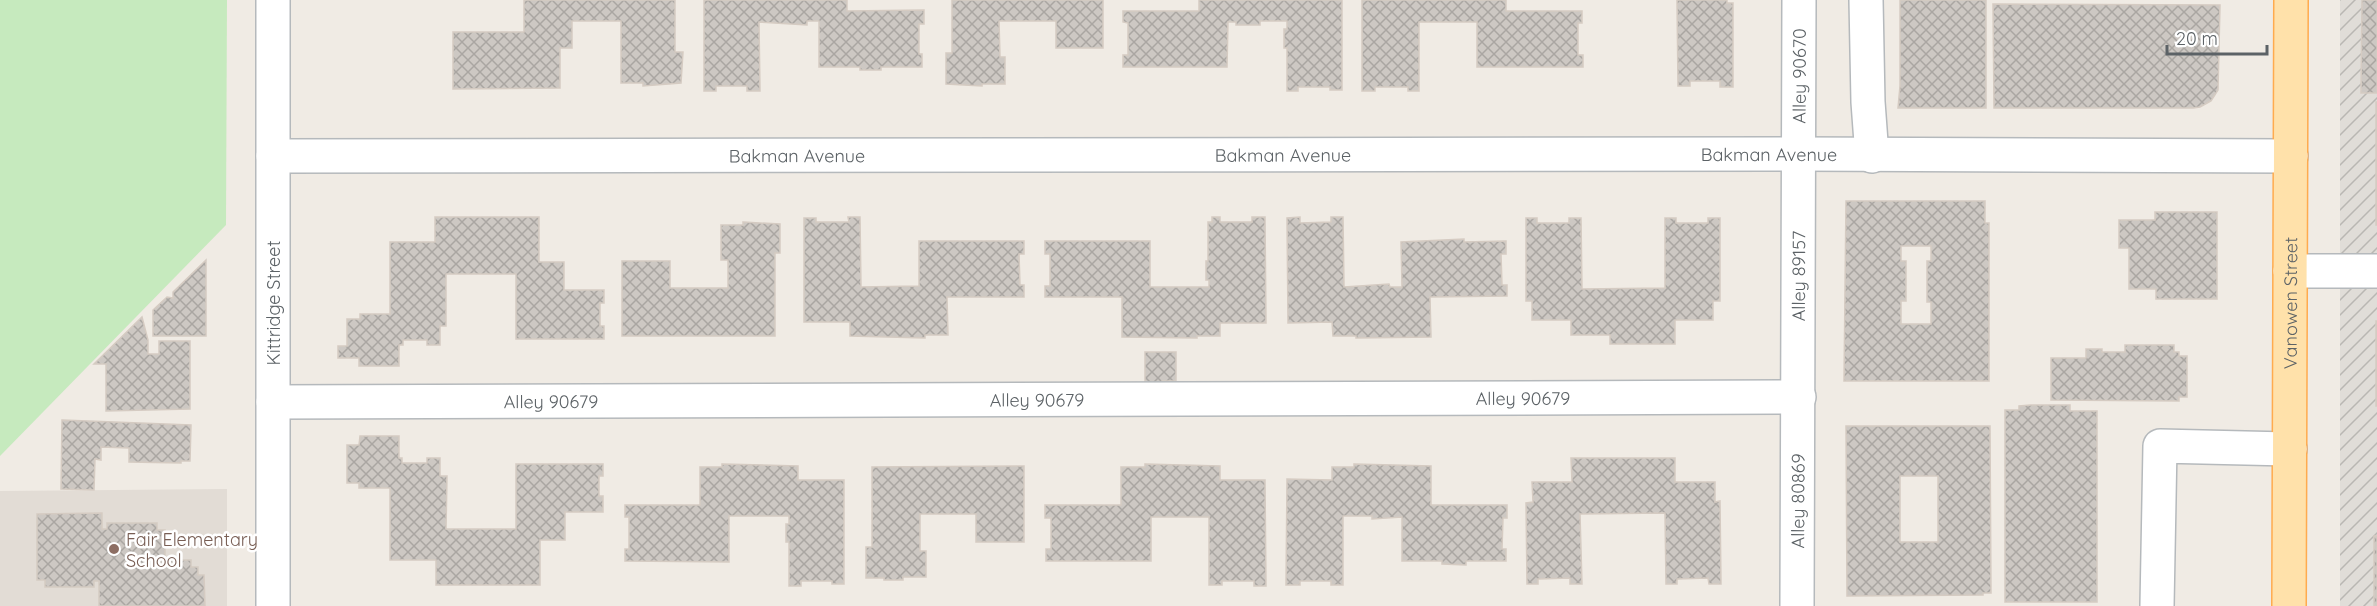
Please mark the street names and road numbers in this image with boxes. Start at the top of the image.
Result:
street label: Alley 90670 [1787,28,1810,124]
street label: Bakman Avenue [1701,142,1837,166]
street label: Bakman Avenue [1215,143,1351,166]
street label: Bakman Avenue [729,144,865,167]
street label: Alley 89157 [1786,231,1810,321]
street label: Vanowen Street [2278,237,2302,369]
street label: Kittridge Street [262,240,285,366]
street label: Alley 90679 [1476,386,1570,410]
street label: Alley 90679 [990,388,1084,411]
street label: Alley 90679 [504,389,598,413]
street label: Alley 80869 [1786,453,1809,549]

